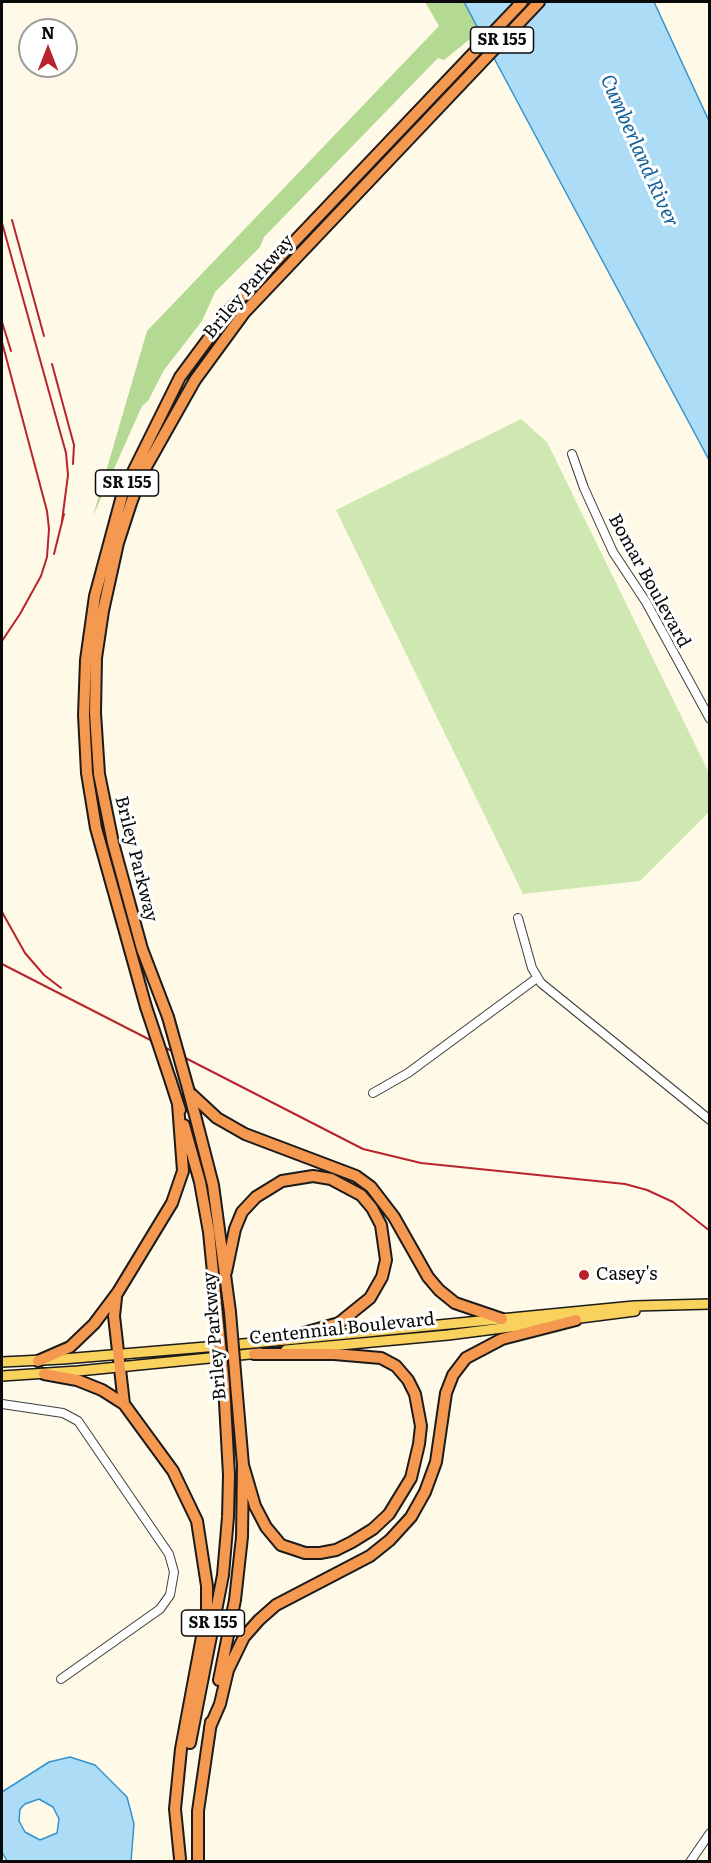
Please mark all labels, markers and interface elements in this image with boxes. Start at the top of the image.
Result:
north arrow [18,18,78,78]
text: N [41,20,55,44]
road number: SR 155 [470,27,534,53]
water label: Cumberland River [595,71,683,231]
street label: Briley Parkway [199,231,299,343]
road number: SR 155 [96,470,158,496]
street label: Bomar Boulevard [603,510,695,652]
street label: Briley Parkway [110,794,162,924]
place label: Casey's [596,1264,657,1286]
marker: Casey's [577,1268,591,1282]
street label: Briley Parkway [199,1271,231,1401]
street label: Centennial Boulevard [248,1309,436,1349]
road number: SR 155 [182,1610,244,1636]

